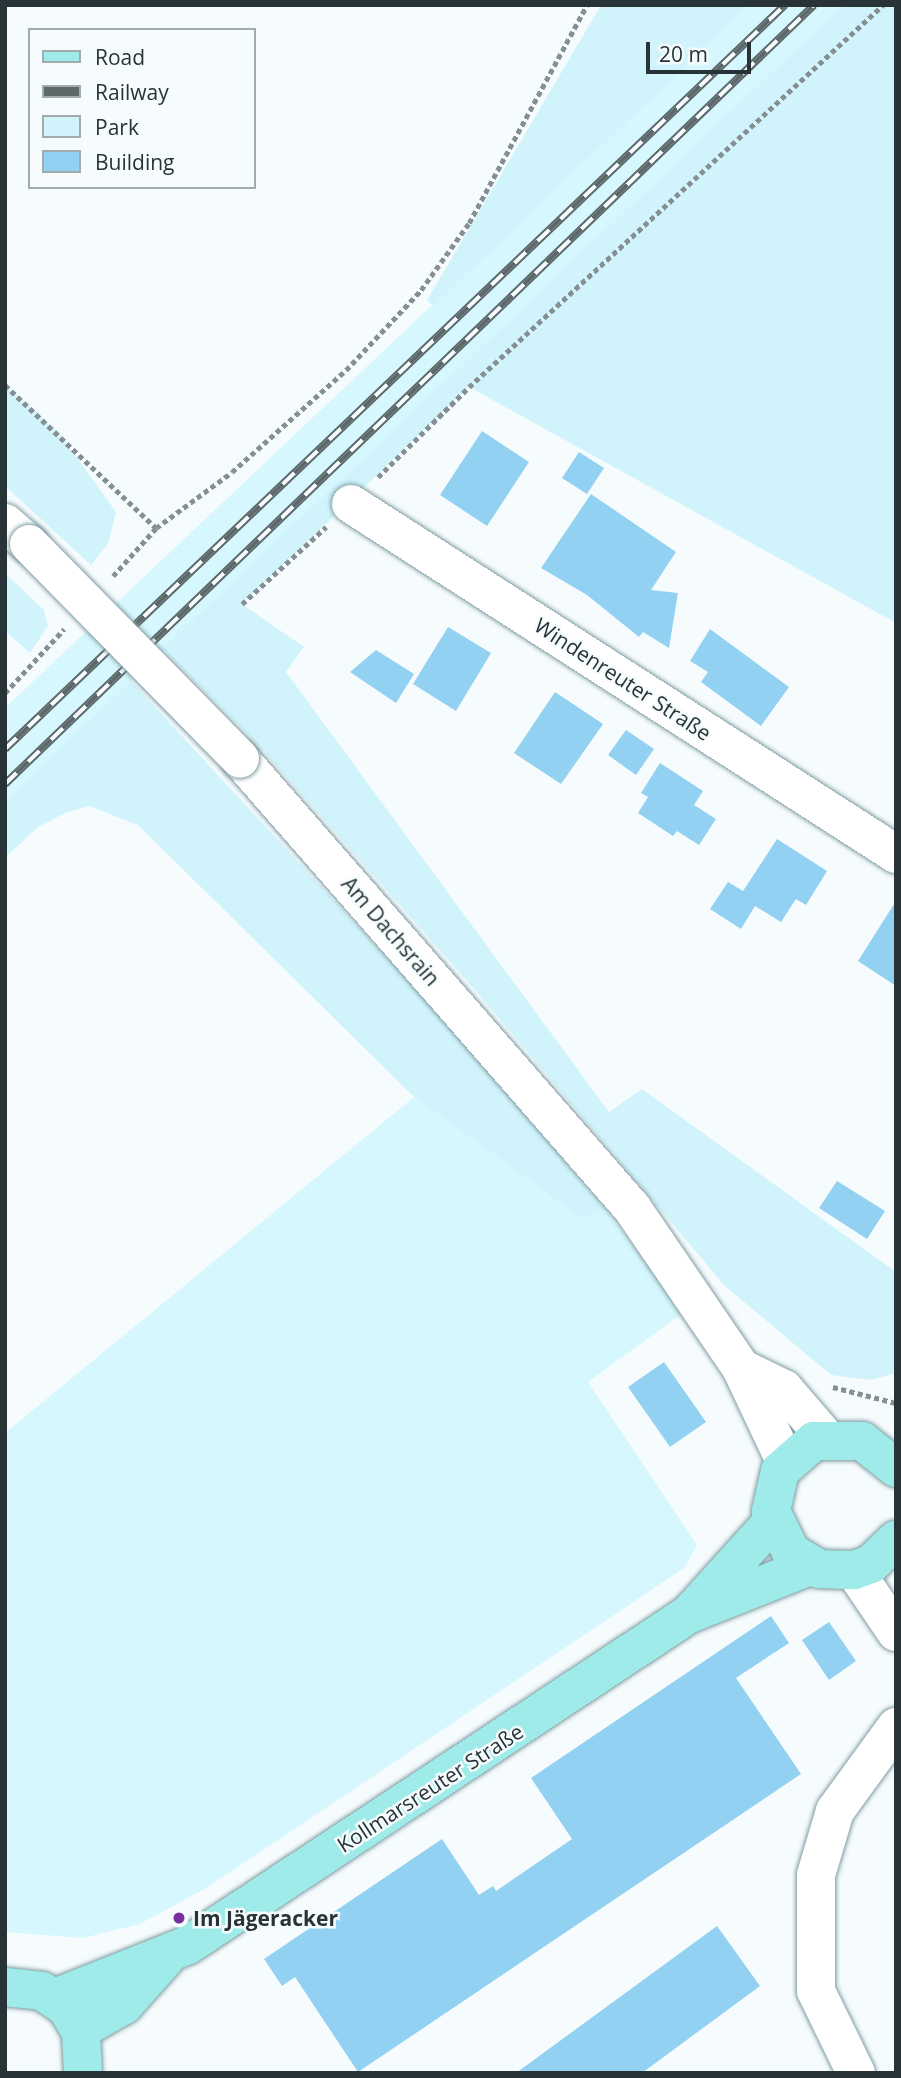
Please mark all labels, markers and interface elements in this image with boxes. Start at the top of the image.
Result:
legend [28,28,256,189]
scale bar [649,28,754,72]
text: 20 m [659,40,708,68]
text: Road [95,43,145,71]
text: Railway [95,78,169,106]
text: Park [95,113,139,141]
text: Building [95,148,174,176]
street label: Windenreuter Straße [530,612,716,746]
street label: Am Dachsrain [337,871,445,991]
street label: Kollmarsreuter Straße [332,1718,528,1858]
place label: Im Jägeracker [193,1905,338,1931]
marker: Im Jägeracker [171,1910,187,1926]

